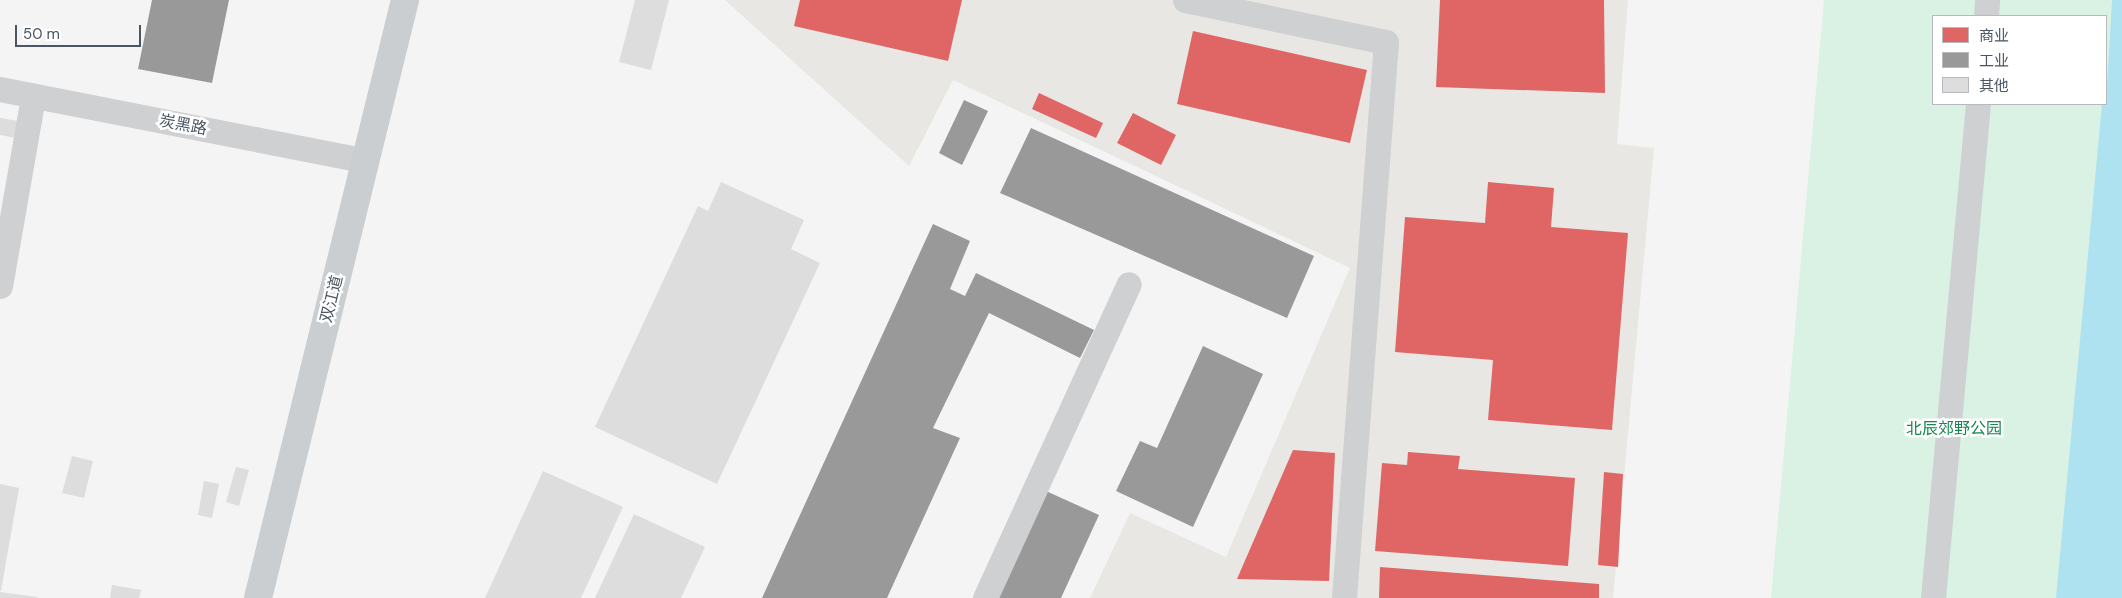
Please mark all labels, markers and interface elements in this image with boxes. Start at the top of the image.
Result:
scale bar [18,15,144,47]
legend [1932,15,2107,105]
text: 50 m [23,24,60,44]
text: 商业 [1979,26,2009,46]
text: 工业 [1979,51,2009,71]
text: 其他 [1979,76,2009,96]
street label: 炭黑路 [158,111,208,139]
street label: 双江道 [317,273,347,325]
park label: 北辰郊野公园 [1906,419,2002,439]

